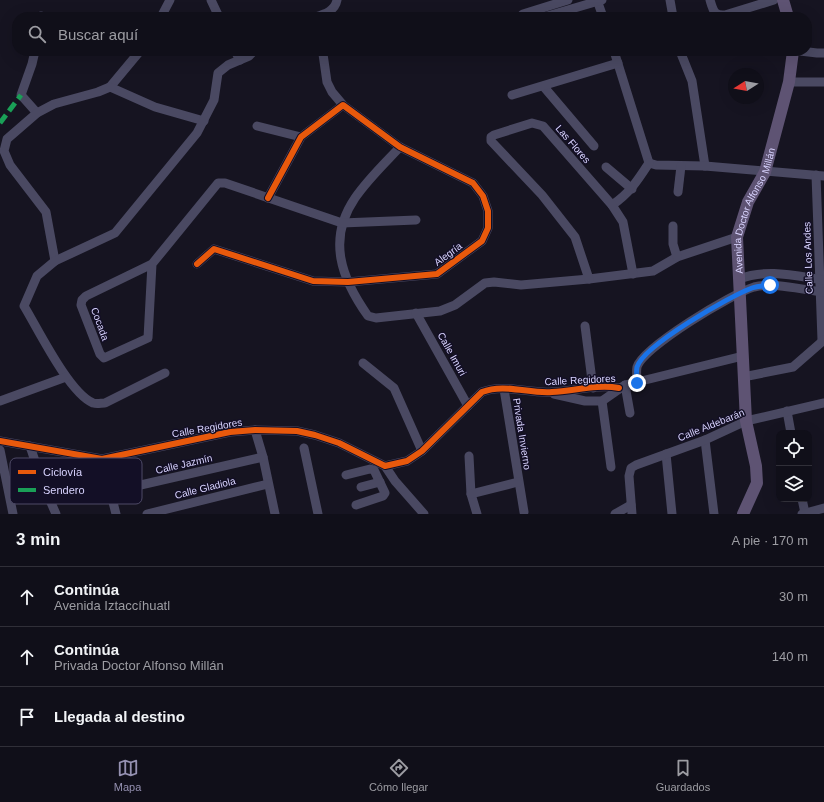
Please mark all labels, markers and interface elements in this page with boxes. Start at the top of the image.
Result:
search box [12,12,812,56]
icon: search [26,23,48,45]
text: Buscar aquí [58,26,138,43]
north arrow [728,68,764,104]
street label: Las Flores [554,123,592,165]
street label: Avenida Doctor Alfonso Millán [732,147,777,274]
street label: Calle Los Andes [801,222,815,294]
street label: Alegría [432,240,464,268]
route start [761,276,779,294]
street label: Cocada [89,306,111,342]
street label: Calle Imuri [436,330,468,378]
street label: Calle Regidores [544,373,616,387]
route end [628,374,646,392]
street label: Privada Invierno [511,397,533,471]
street label: Calle Aldebarán [676,407,746,443]
street label: Calle Regidores [171,416,243,440]
map controls [776,430,812,502]
button: locate [776,430,812,466]
street label: Calle Jazmín [155,452,213,476]
legend [10,458,142,504]
text: Ciclovía [43,466,83,478]
button: layers [776,466,812,502]
street label: Calle Gladiola [173,475,237,501]
text: Sendero [43,484,85,496]
text: 3 min [16,530,60,549]
text: A pie · 170 m [731,533,808,548]
text: Continúa [54,581,119,598]
icon: ahead [16,586,38,608]
text: 30 m [779,589,808,604]
text: Avenida Iztaccíhuatl [54,598,170,613]
text: Continúa [54,641,119,658]
icon: ahead [16,646,38,668]
text: 140 m [772,649,808,664]
text: Privada Doctor Alfonso Millán [54,658,224,673]
icon: arrive [16,706,38,728]
text: Llegada al destino [54,708,185,725]
tab: Mapa [114,757,141,793]
tab: Cómo llegar [369,757,428,793]
tab: Guardados [656,757,710,793]

